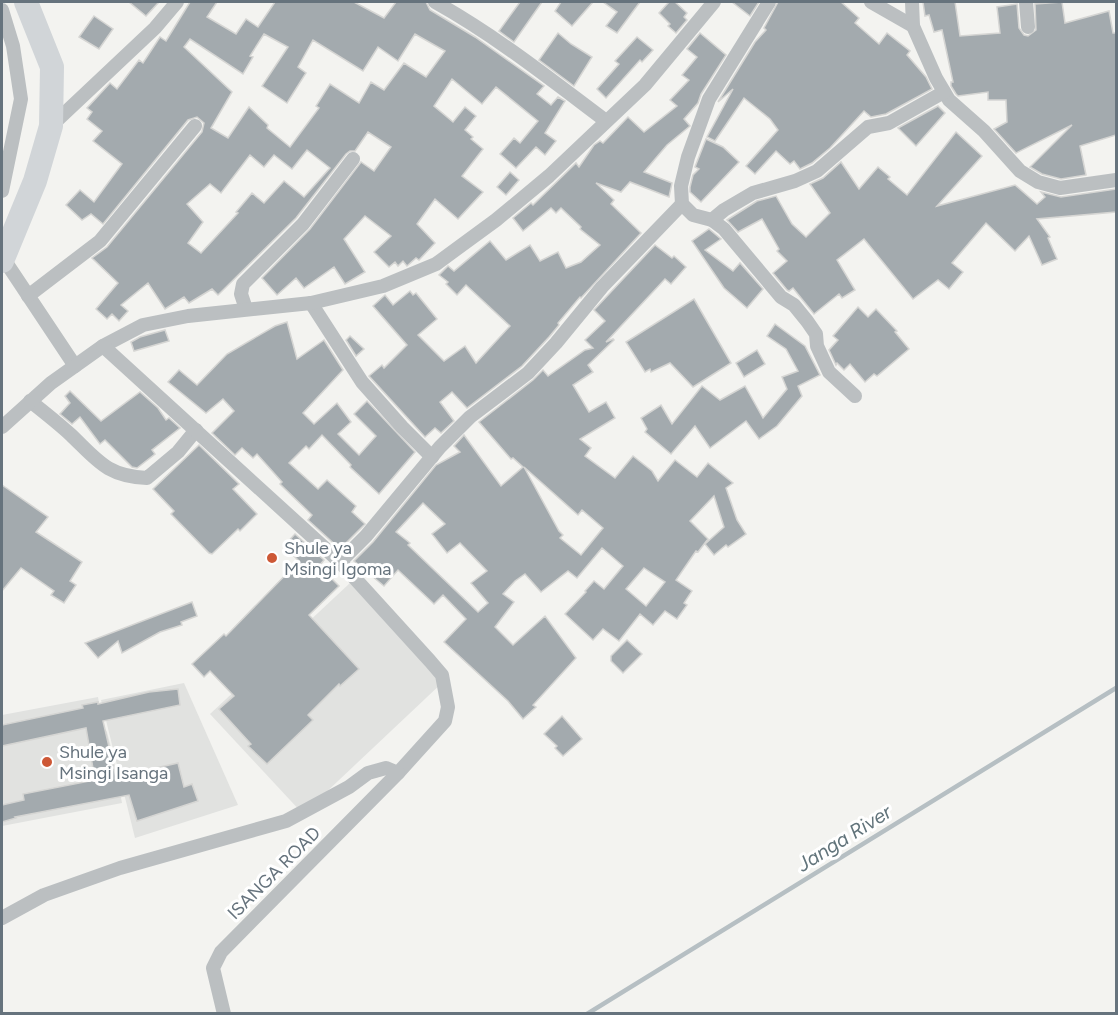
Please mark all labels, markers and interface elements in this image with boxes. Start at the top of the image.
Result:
place label: Shule ya Msingi Igoma [284,537,391,580]
marker: Shule ya Msingi Igoma [265,551,279,565]
place label: Shule ya Msingi Isanga [59,741,168,784]
marker: Shule ya Msingi Isanga [40,755,54,769]
water label: Janga River [792,799,897,877]
street label: ISANGA ROAD [223,822,325,924]

